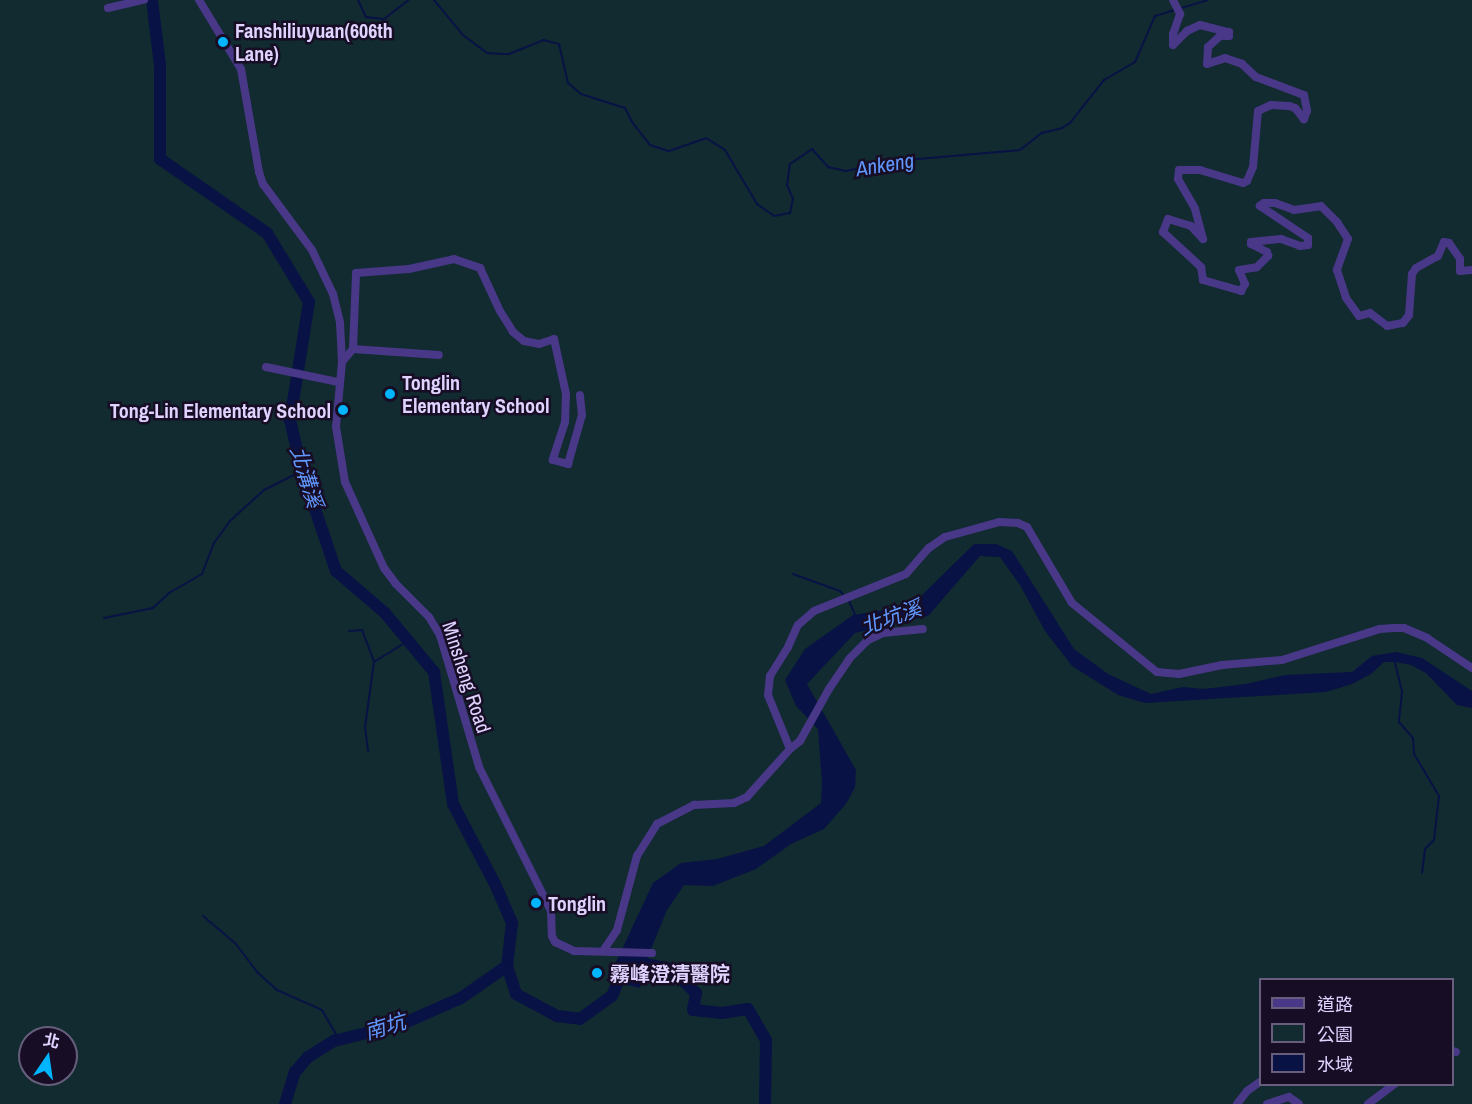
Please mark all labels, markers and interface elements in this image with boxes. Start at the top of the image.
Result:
place label: Fanshiliuyuan(606th Lane) [235,19,393,66]
marker: Fanshiliuyuan(606th Lane) [216,35,230,49]
water label: Ankeng [854,148,916,182]
place label: Tonglin Elementary School [402,371,550,418]
marker: Tonglin Elementary School [383,387,397,401]
place label: Tong-Lin Elementary School [110,398,331,422]
marker: Tong-Lin Elementary School [336,403,350,417]
water label: 北溝溪 [285,443,327,511]
water label: 北坑溪 [857,595,925,641]
street label: Minsheng Road [438,618,496,736]
place label: Tonglin [548,891,606,915]
marker: Tonglin [529,896,543,910]
place label: 霧峰澄清醫院 [610,961,730,985]
marker: 霧峰澄清醫院 [588,964,606,982]
legend [1259,978,1454,1086]
text: 道路 [1317,992,1353,1017]
water label: 南坑 [361,1009,409,1045]
text: 公園 [1317,1022,1353,1047]
north arrow [18,1026,78,1086]
text: 北 [41,1028,62,1053]
text: 水域 [1317,1052,1353,1077]

